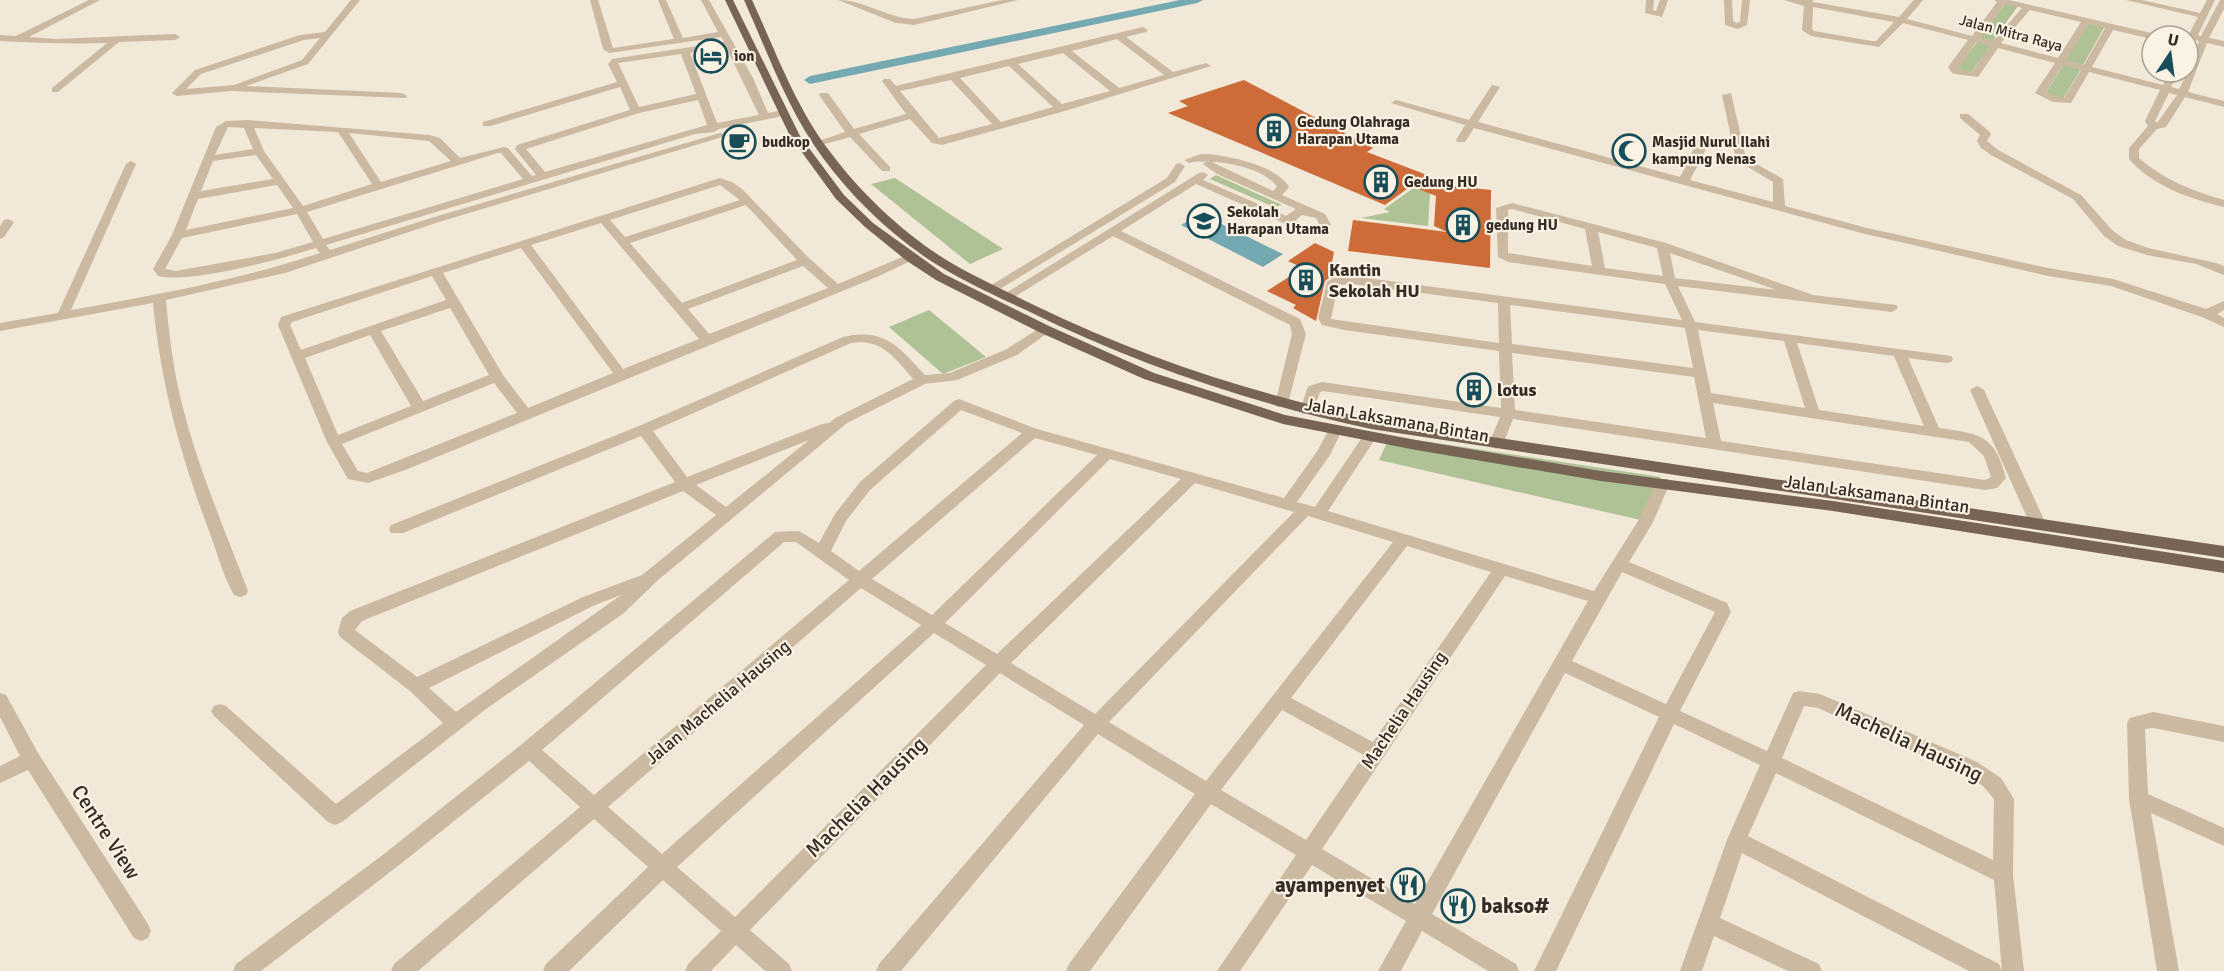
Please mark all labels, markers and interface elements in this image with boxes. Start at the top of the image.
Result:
street label: Jalan Mitra Raya [1958,11,2064,55]
north arrow [2140,24,2200,84]
text: U [2166,29,2181,51]
hotel icon: ion [693,38,729,74]
place label: ion [734,47,755,65]
building icon: Gedung Olahraga Harapan Utama [1256,113,1292,149]
place label: Gedung Olahraga Harapan Utama [1297,113,1410,148]
cafe icon: budkop [721,124,757,160]
place label: budkop [762,133,810,151]
mosque icon: Masjid Nurul Ilahi kampung Nenas [1611,133,1647,169]
place label: Masjid Nurul Ilahi kampung Nenas [1652,133,1770,168]
building icon: Gedung HU [1363,164,1399,200]
place label: Gedung HU [1404,173,1478,191]
school or university icon: Sekolah Harapan Utama [1186,203,1222,239]
place label: Sekolah Harapan Utama [1227,203,1329,238]
building icon: gedung HU [1445,207,1481,243]
place label: gedung HU [1486,216,1558,234]
place label: Kantin Sekolah HU [1329,259,1420,302]
building icon: Kantin Sekolah HU [1288,262,1324,298]
building icon: lotus [1456,372,1492,408]
place label: lotus [1497,379,1536,401]
street label: Jalan Laksamana Bintan [1303,393,1491,447]
street label: Jalan Laksamana Bintan [1783,470,1971,518]
street label: Jalan Machelia Hausing [641,635,795,769]
street label: Machelia Hausing [1356,647,1452,773]
street label: Machelia Hausing [1831,696,1987,788]
street label: Machelia Hausing [800,731,932,863]
street label: Centre View [66,780,146,884]
restaurant icon: ayampenyet [1390,867,1426,903]
place label: ayampenyet [1275,872,1385,898]
restaurant icon: bakso# [1440,888,1476,924]
place label: bakso# [1481,893,1549,919]

